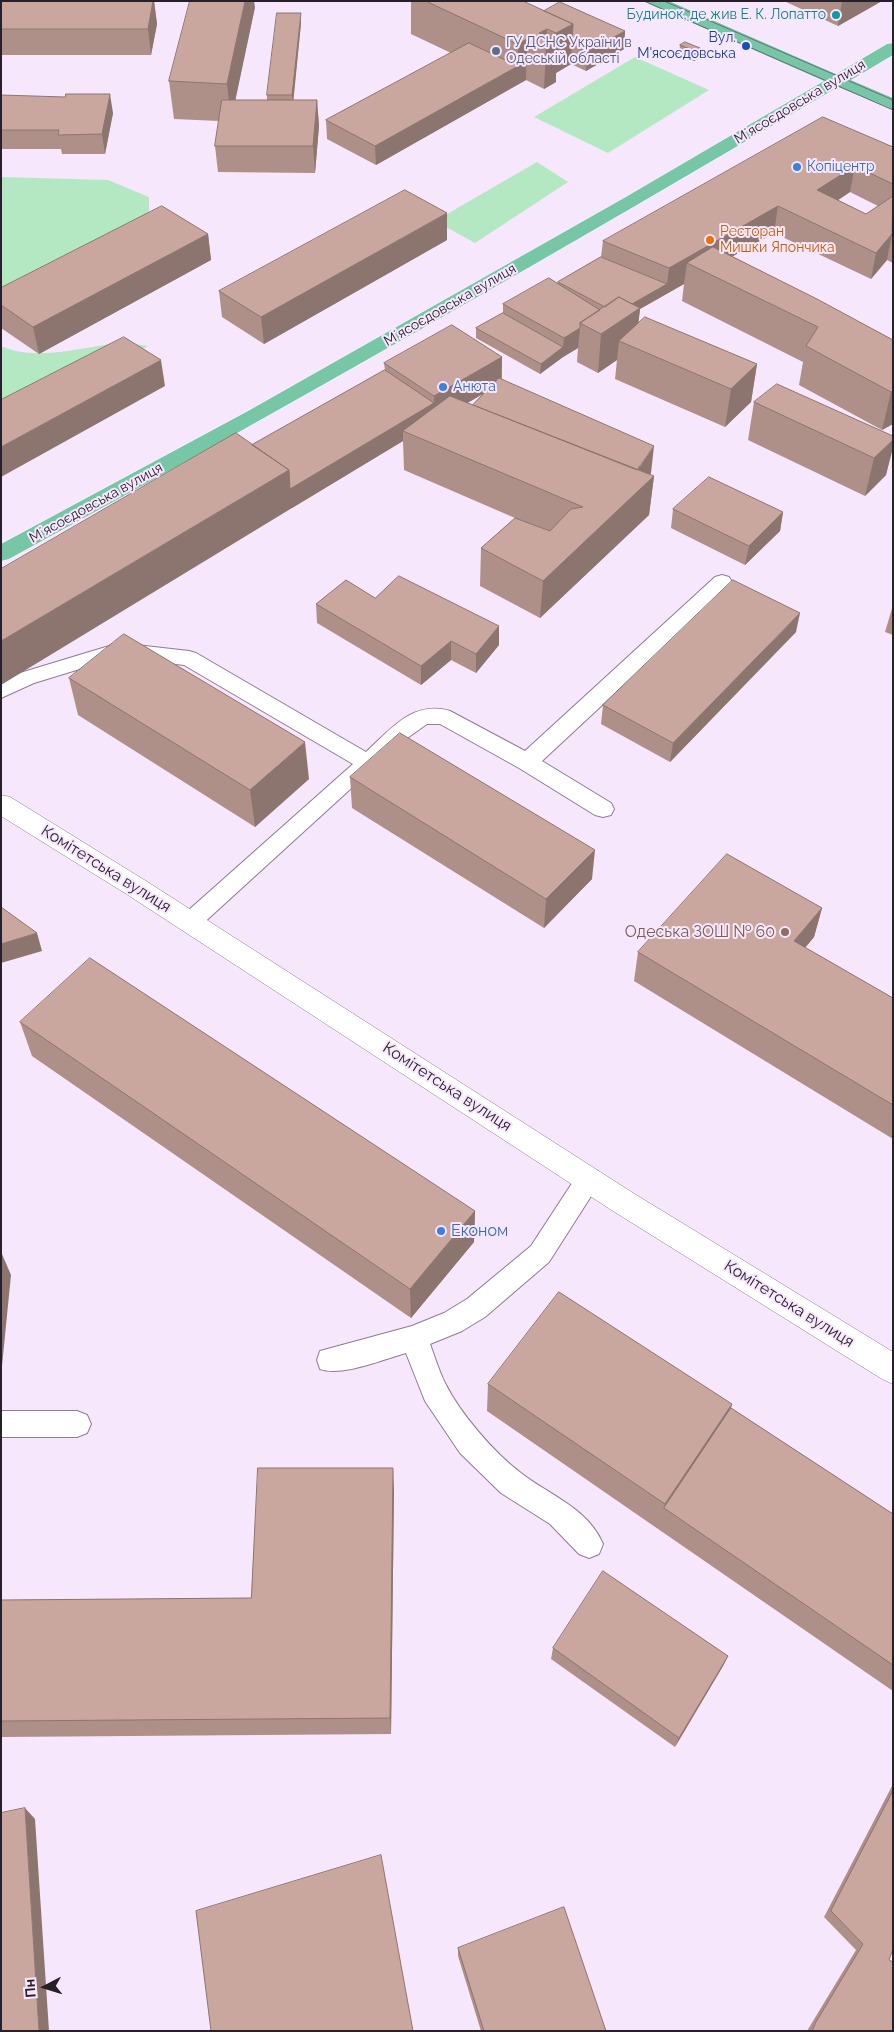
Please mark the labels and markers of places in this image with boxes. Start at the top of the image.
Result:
place label: Будинок, де жив Е. К. Лопатто [627,7,826,23]
marker: Будинок, де жив Е. К. Лопатто [830,9,842,21]
place label: Вул. М'ясоєдовська [637,30,736,62]
place label: ГУ ДСНС України в Одеській області [506,35,632,68]
marker: Вул. М'ясоєдовська [740,40,752,52]
marker: ГУ ДСНС України в Одеській області [490,45,502,57]
place label: Копіцентр [807,159,875,175]
marker: Копіцентр [791,161,803,173]
place label: Ресторан Мишки Япончика [720,224,835,256]
marker: Ресторан Мишки Япончика [704,234,716,246]
place label: Анюта [453,379,496,395]
marker: Анюта [437,381,449,393]
place label: Одеська ЗОШ № 60 [625,922,775,942]
marker: Одеська ЗОШ № 60 [779,926,791,938]
place label: Економ [451,1221,508,1241]
marker: Економ [435,1225,447,1237]

